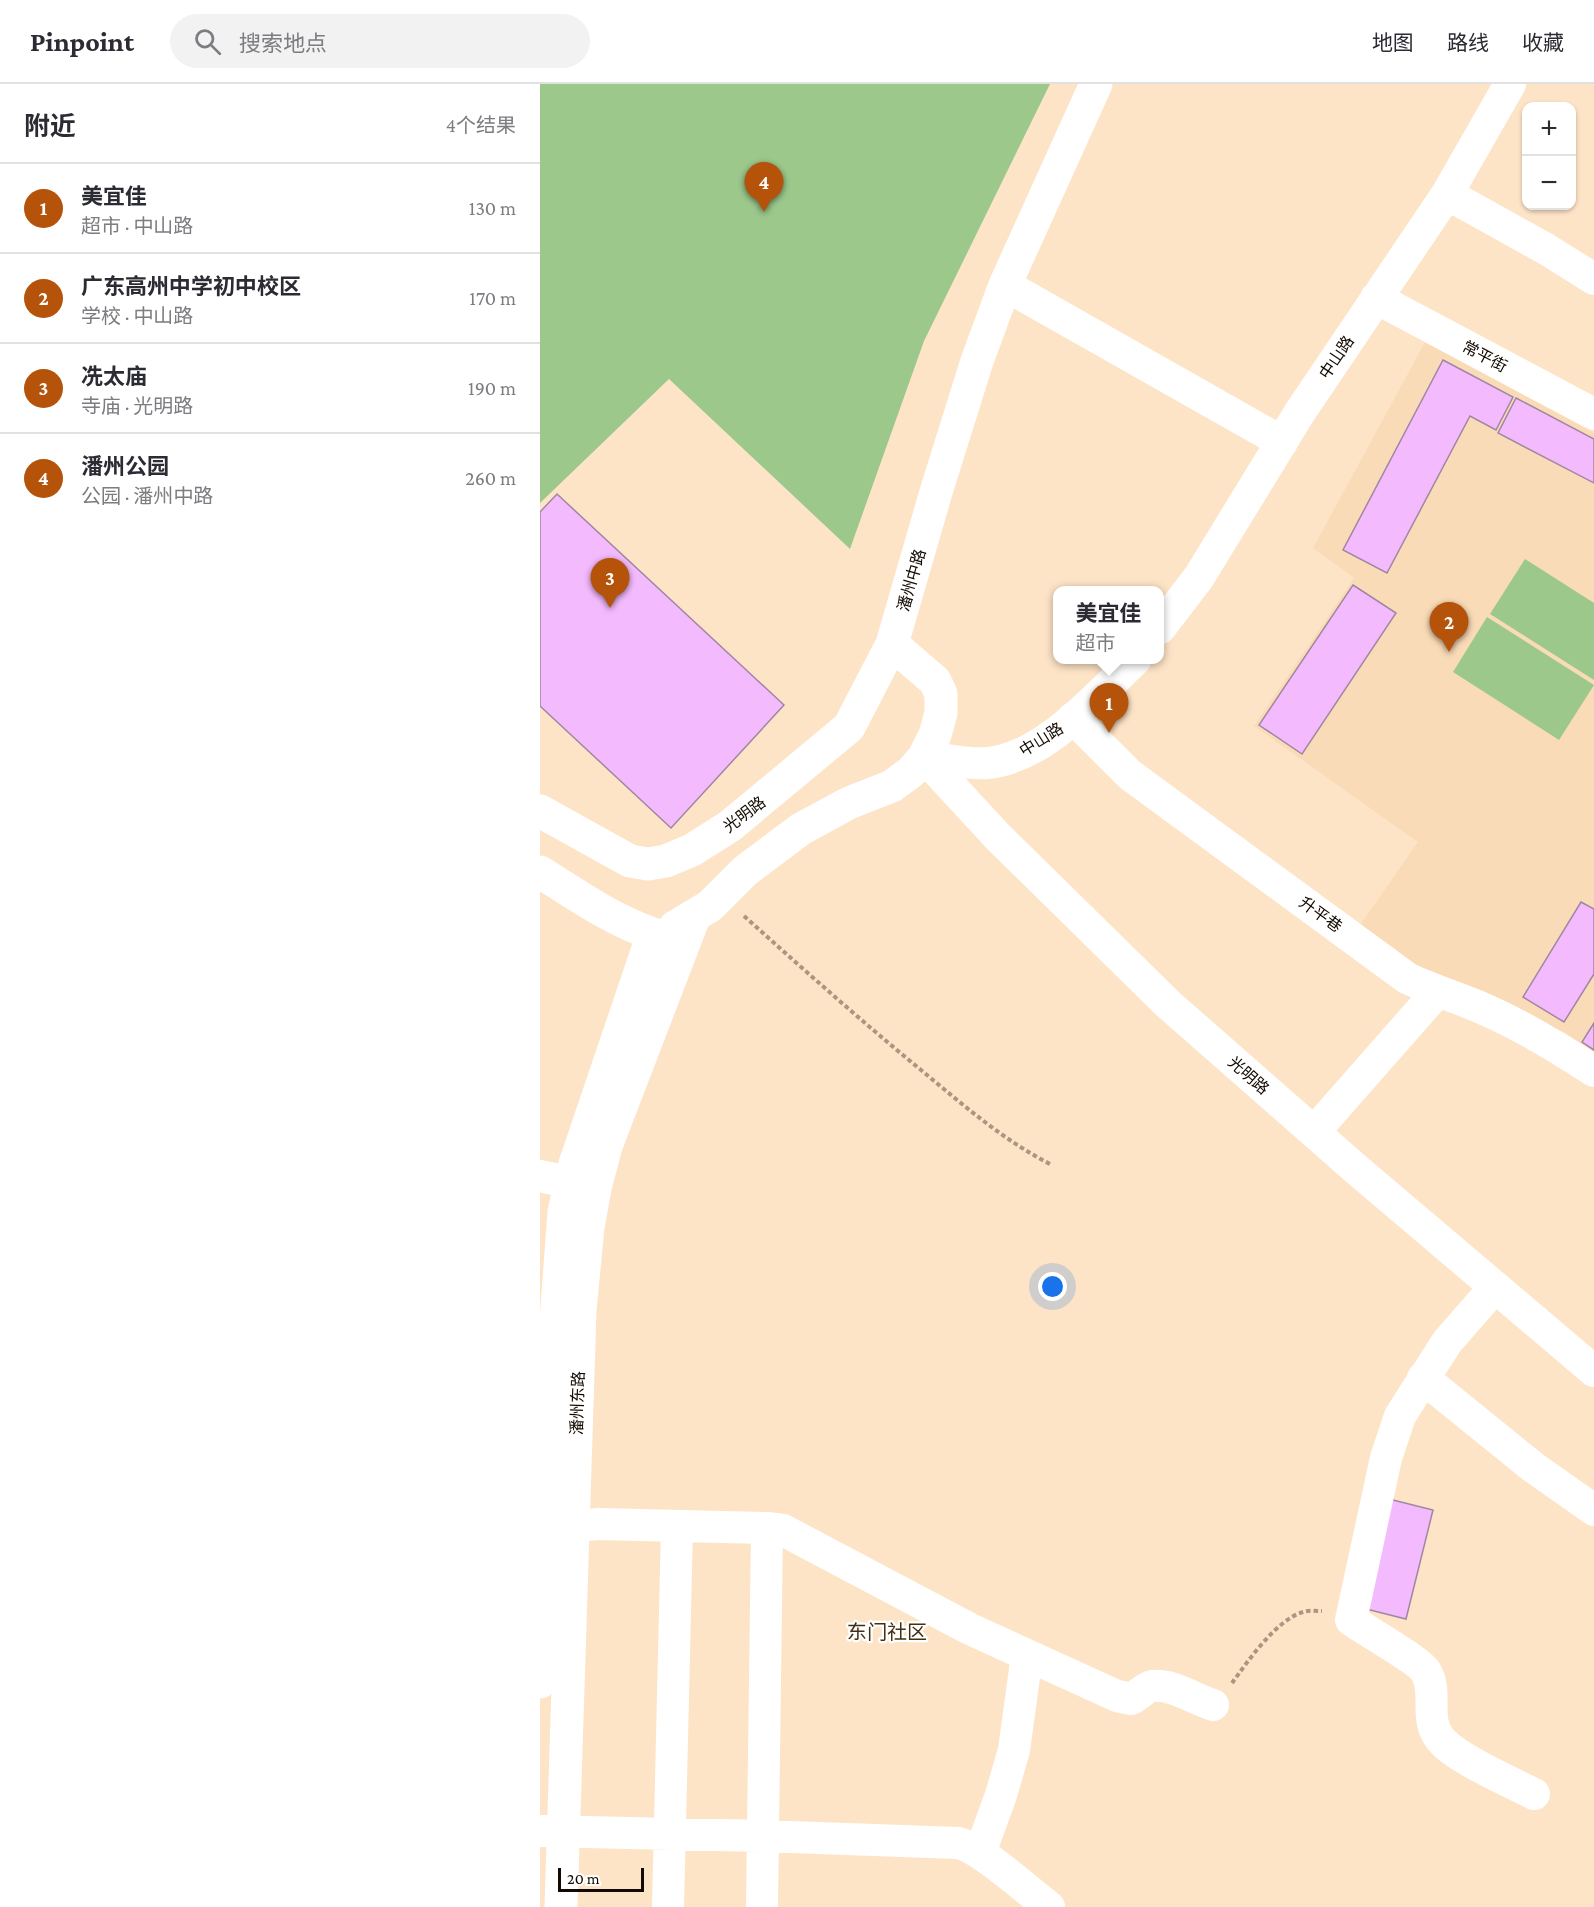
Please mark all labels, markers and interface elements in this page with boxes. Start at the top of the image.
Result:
search box [170,14,590,68]
icon: search [191,25,224,58]
text: Pinpoint [30,26,134,57]
text: 搜索地点 [239,31,327,56]
text: 地图 [1372,31,1414,55]
text: 路线 [1447,31,1489,55]
text: 收藏 [1522,31,1564,55]
map controls [1522,102,1576,210]
button: + [1522,102,1576,156]
text: 附近 [24,112,76,141]
text: 4个结果 [446,114,516,136]
button: − [1522,156,1576,210]
pin: 4 [744,162,784,212]
text: 美宜佳 [81,184,147,209]
text: 1 [40,197,47,219]
text: 130 m [469,197,516,219]
text: 超市 · 中山路 [81,215,193,237]
text: 广东高州中学初中校区 [81,274,301,299]
text: 2 [38,287,49,309]
text: 170 m [469,287,516,309]
text: 学校 · 中山路 [81,305,193,327]
street label: 中山路 [1316,333,1357,382]
street label: 常平街 [1460,338,1510,375]
text: 冼太庙 [81,364,147,389]
text: 3 [39,377,48,399]
text: 190 m [468,377,516,399]
text: 寺庙 · 光明路 [81,395,193,417]
text: 潘州公园 [81,454,169,479]
text: 4 [38,467,49,489]
text: 260 m [465,467,516,489]
text: 公园 · 潘州中路 [81,485,213,507]
street label: 潘州中路 [894,547,928,613]
pin: 3 [590,558,630,608]
popup [1053,586,1164,664]
text: 美宜佳 [1075,601,1142,626]
pin: 2 [1430,602,1468,652]
text: 超市 [1075,632,1115,654]
pin: 1 [1090,684,1128,733]
street label: 中山路 [1016,719,1066,759]
street label: 光明路 [720,793,769,836]
street label: 升平巷 [1296,893,1345,935]
street label: 光明路 [1225,1053,1272,1098]
your location [1038,1272,1067,1301]
street label: 潘州东路 [567,1371,587,1435]
district label: 东门社区 [847,1621,927,1643]
scale bar [558,1865,644,1892]
text: 20 m [567,1870,600,1887]

